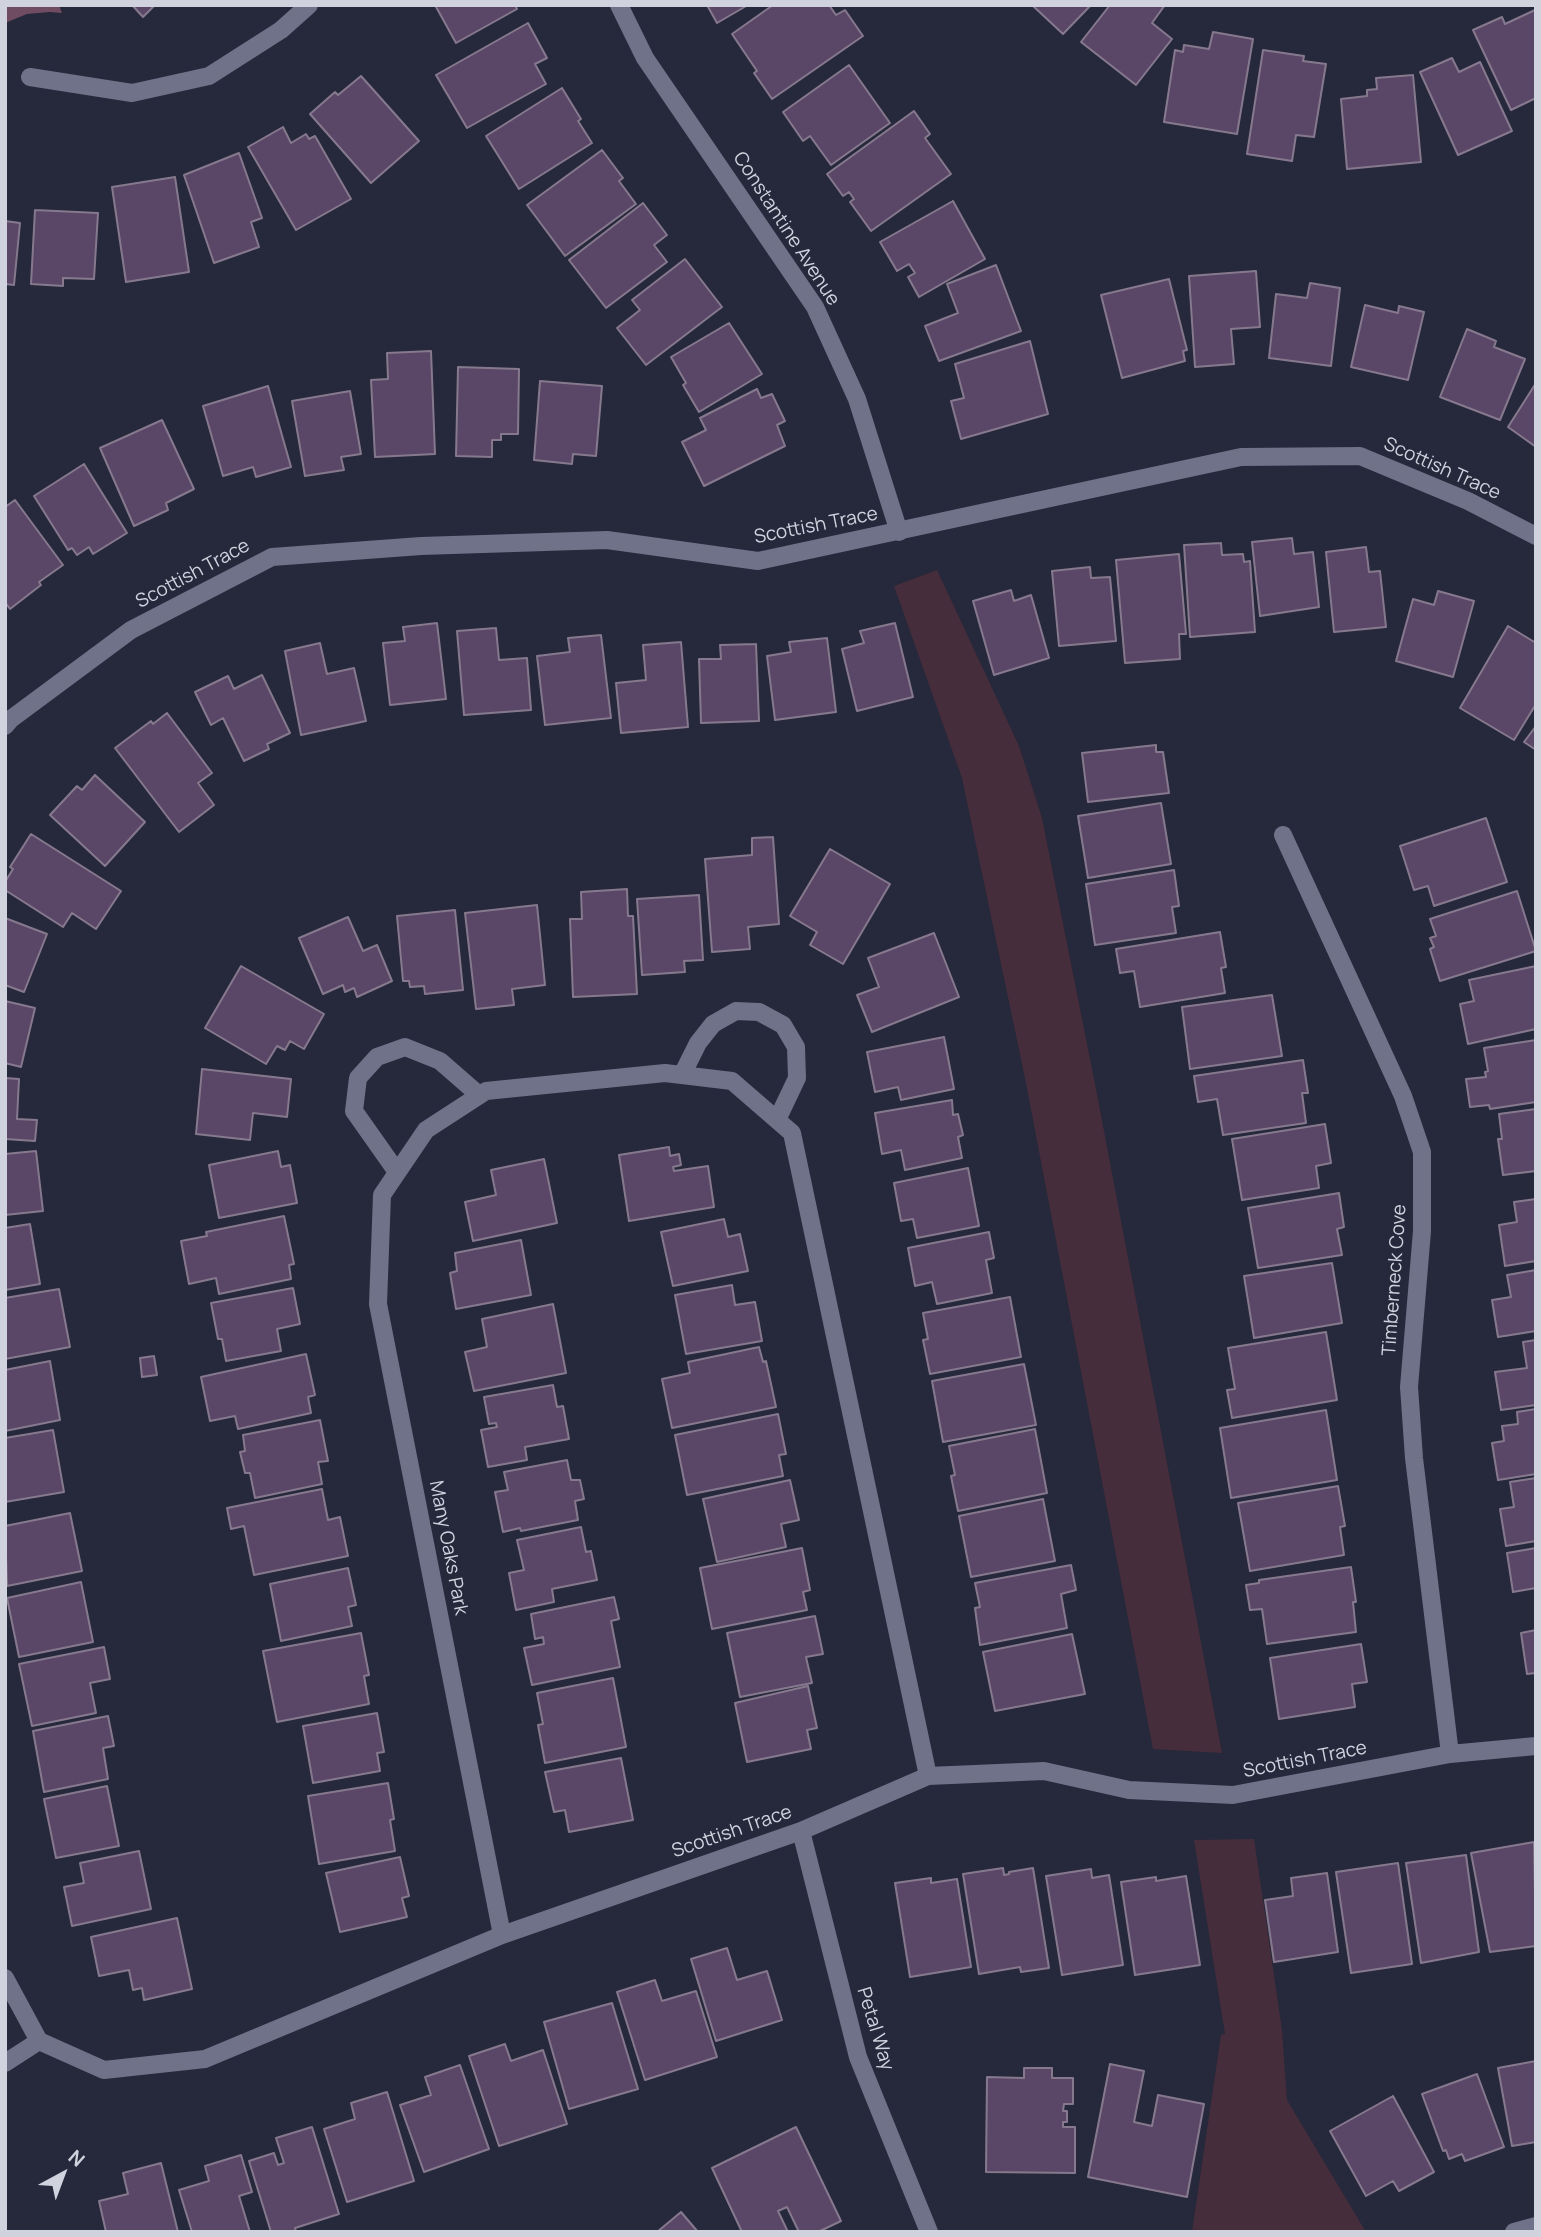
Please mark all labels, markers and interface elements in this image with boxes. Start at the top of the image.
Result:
street label: Constantine Avenue [728,148,844,310]
street label: Scottish Trace [1380,433,1504,505]
street label: Scottish Trace [752,503,880,549]
street label: Scottish Trace [132,534,254,614]
street label: Timberneck Cove [1378,1203,1412,1357]
street label: Many Oaks Park [424,1479,472,1617]
street label: Scottish Trace [1241,1737,1369,1783]
street label: Scottish Trace [669,1801,795,1863]
street label: Petal Way [852,1985,898,2073]
north arrow [28,2139,98,2209]
text: N [63,2144,90,2172]

